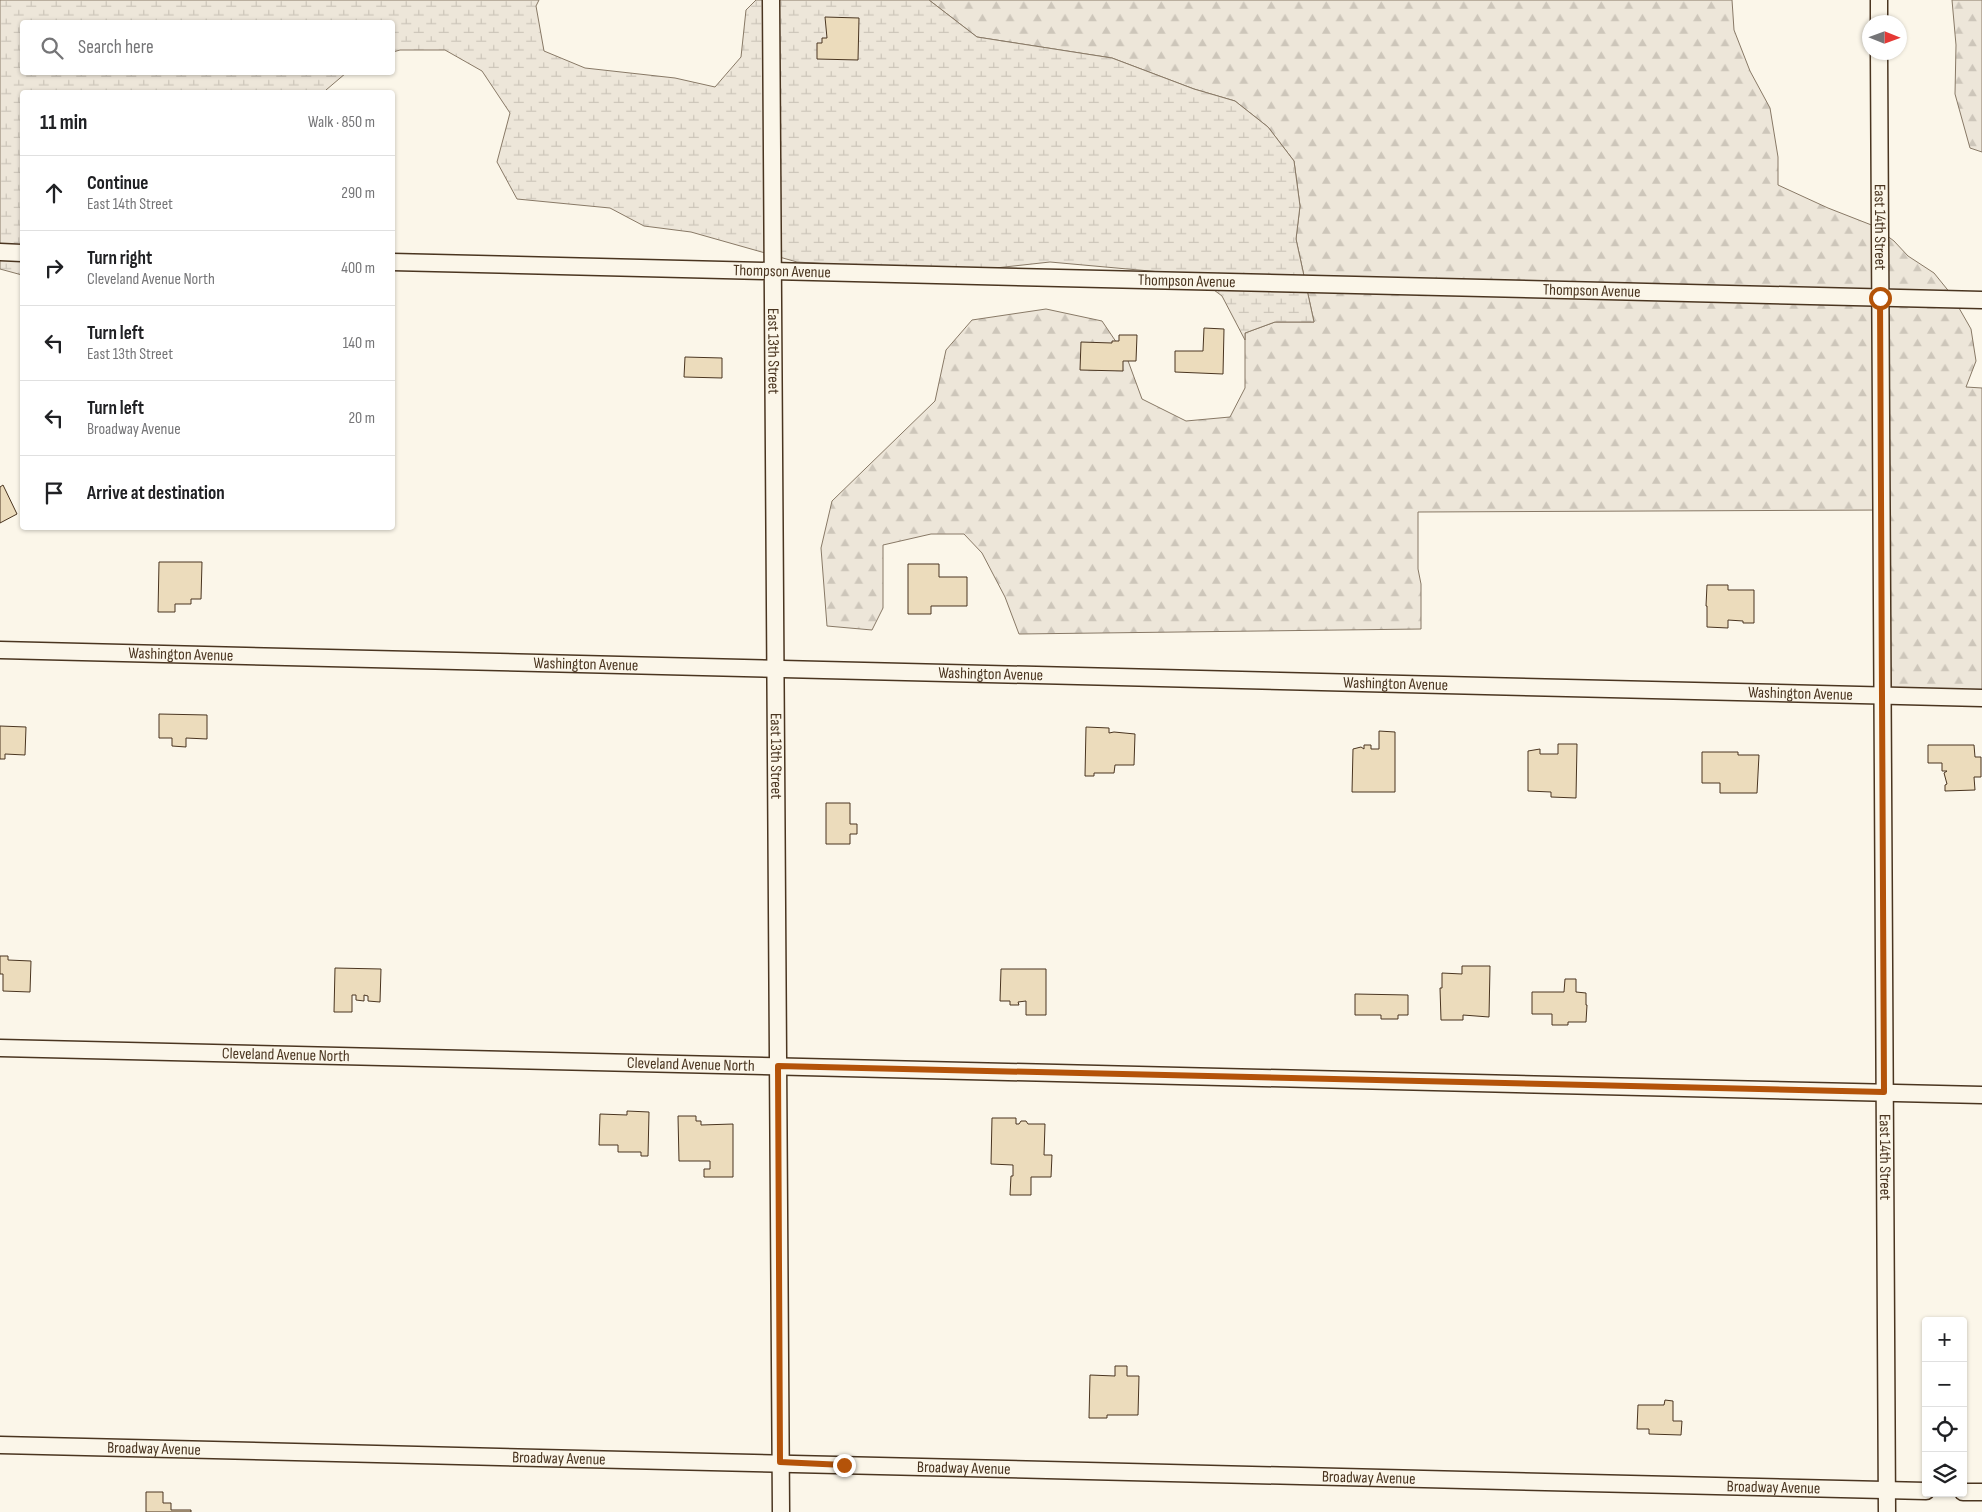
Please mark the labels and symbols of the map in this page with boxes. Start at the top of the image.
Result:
north arrow [1862,15,1907,60]
street label: East 14th Street [1870,184,1890,270]
street label: Thompson Avenue [733,261,831,282]
street label: Thompson Avenue [1138,270,1236,292]
street label: Thompson Avenue [1543,280,1641,301]
route start [1869,287,1892,310]
street label: East 13th Street [764,308,783,394]
street label: Washington Avenue [128,644,234,665]
street label: Washington Avenue [533,653,639,675]
street label: Washington Avenue [938,663,1043,685]
street label: Washington Avenue [1343,673,1448,695]
street label: Washington Avenue [1748,683,1853,704]
street label: East 13th Street [766,713,786,799]
street label: Cleveland Avenue North [222,1044,350,1066]
street label: Cleveland Avenue North [627,1053,755,1075]
street label: East 14th Street [1875,1114,1895,1200]
street label: Broadway Avenue [107,1438,201,1459]
street label: Broadway Avenue [512,1448,606,1469]
route end [833,1454,856,1477]
street label: Broadway Avenue [917,1457,1011,1479]
street label: Broadway Avenue [1322,1467,1416,1488]
street label: Broadway Avenue [1726,1477,1821,1498]

